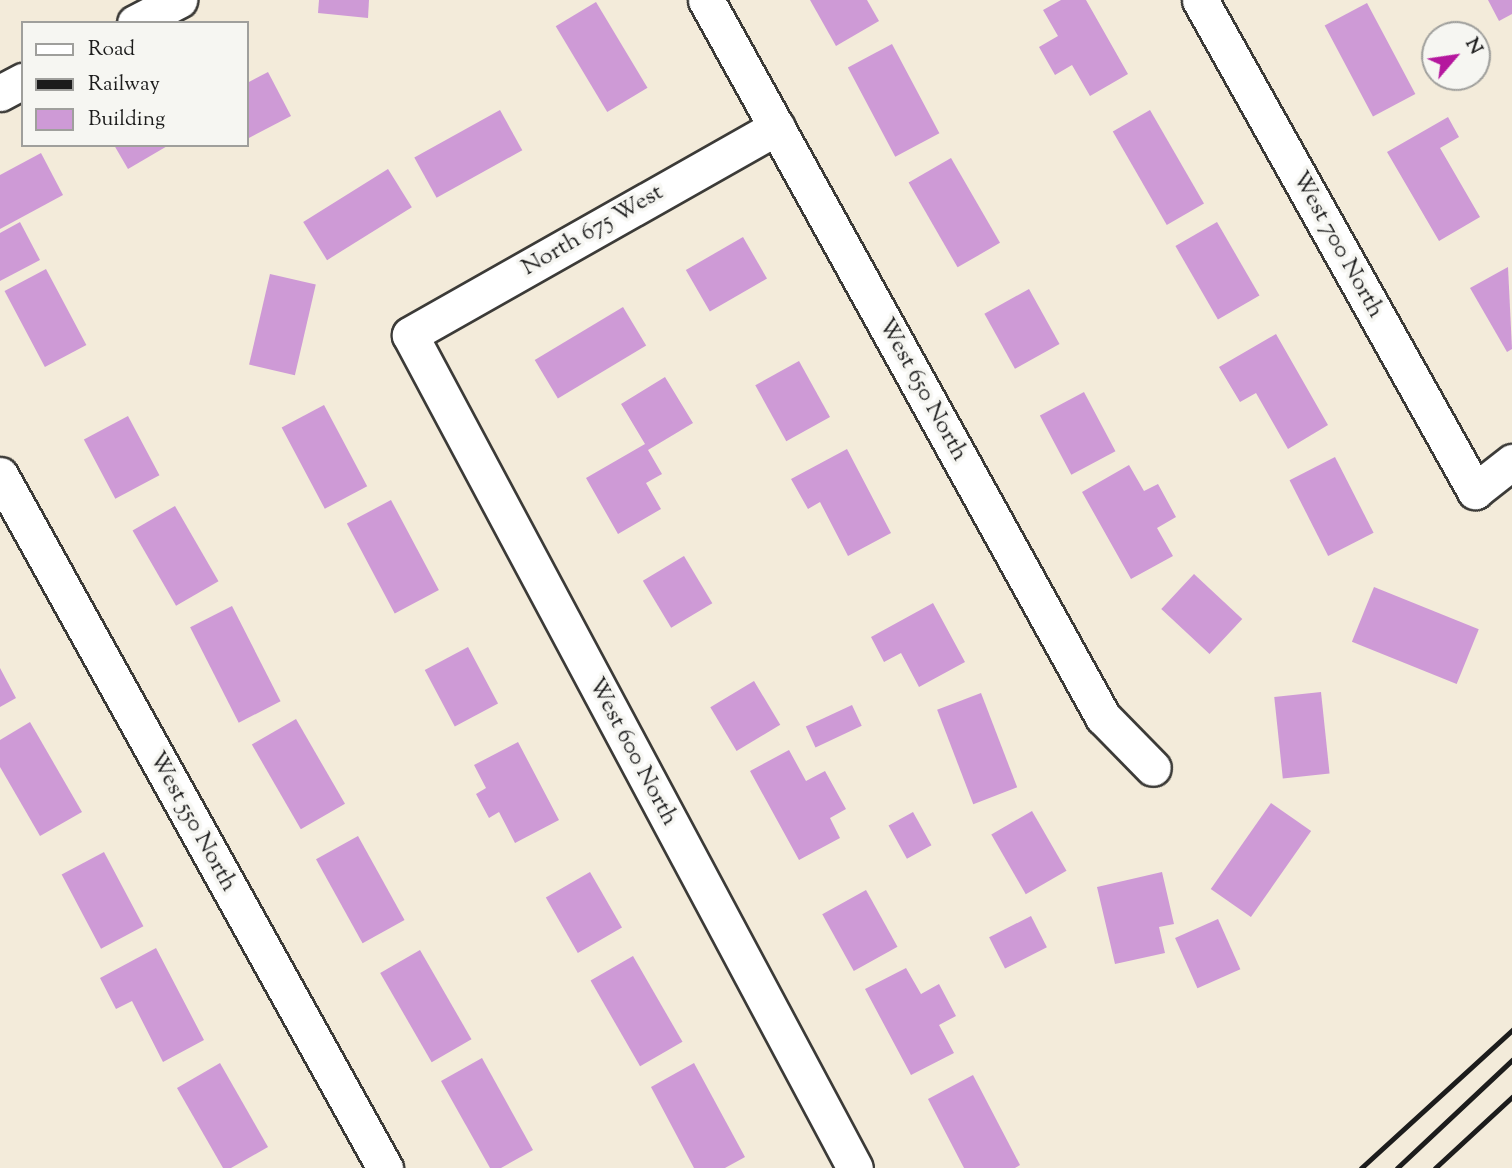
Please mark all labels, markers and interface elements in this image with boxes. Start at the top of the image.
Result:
legend [21,21,248,147]
north arrow [1421,21,1491,91]
text: N [1458,33,1489,60]
text: Road [88,35,135,65]
text: Railway [88,70,160,100]
text: Building [88,105,165,135]
street label: West 700 North [1285,166,1389,324]
street label: North 675 West [517,179,669,283]
street label: West 650 North [871,313,973,467]
street label: West 600 North [581,673,683,831]
street label: West 550 North [142,747,242,897]

